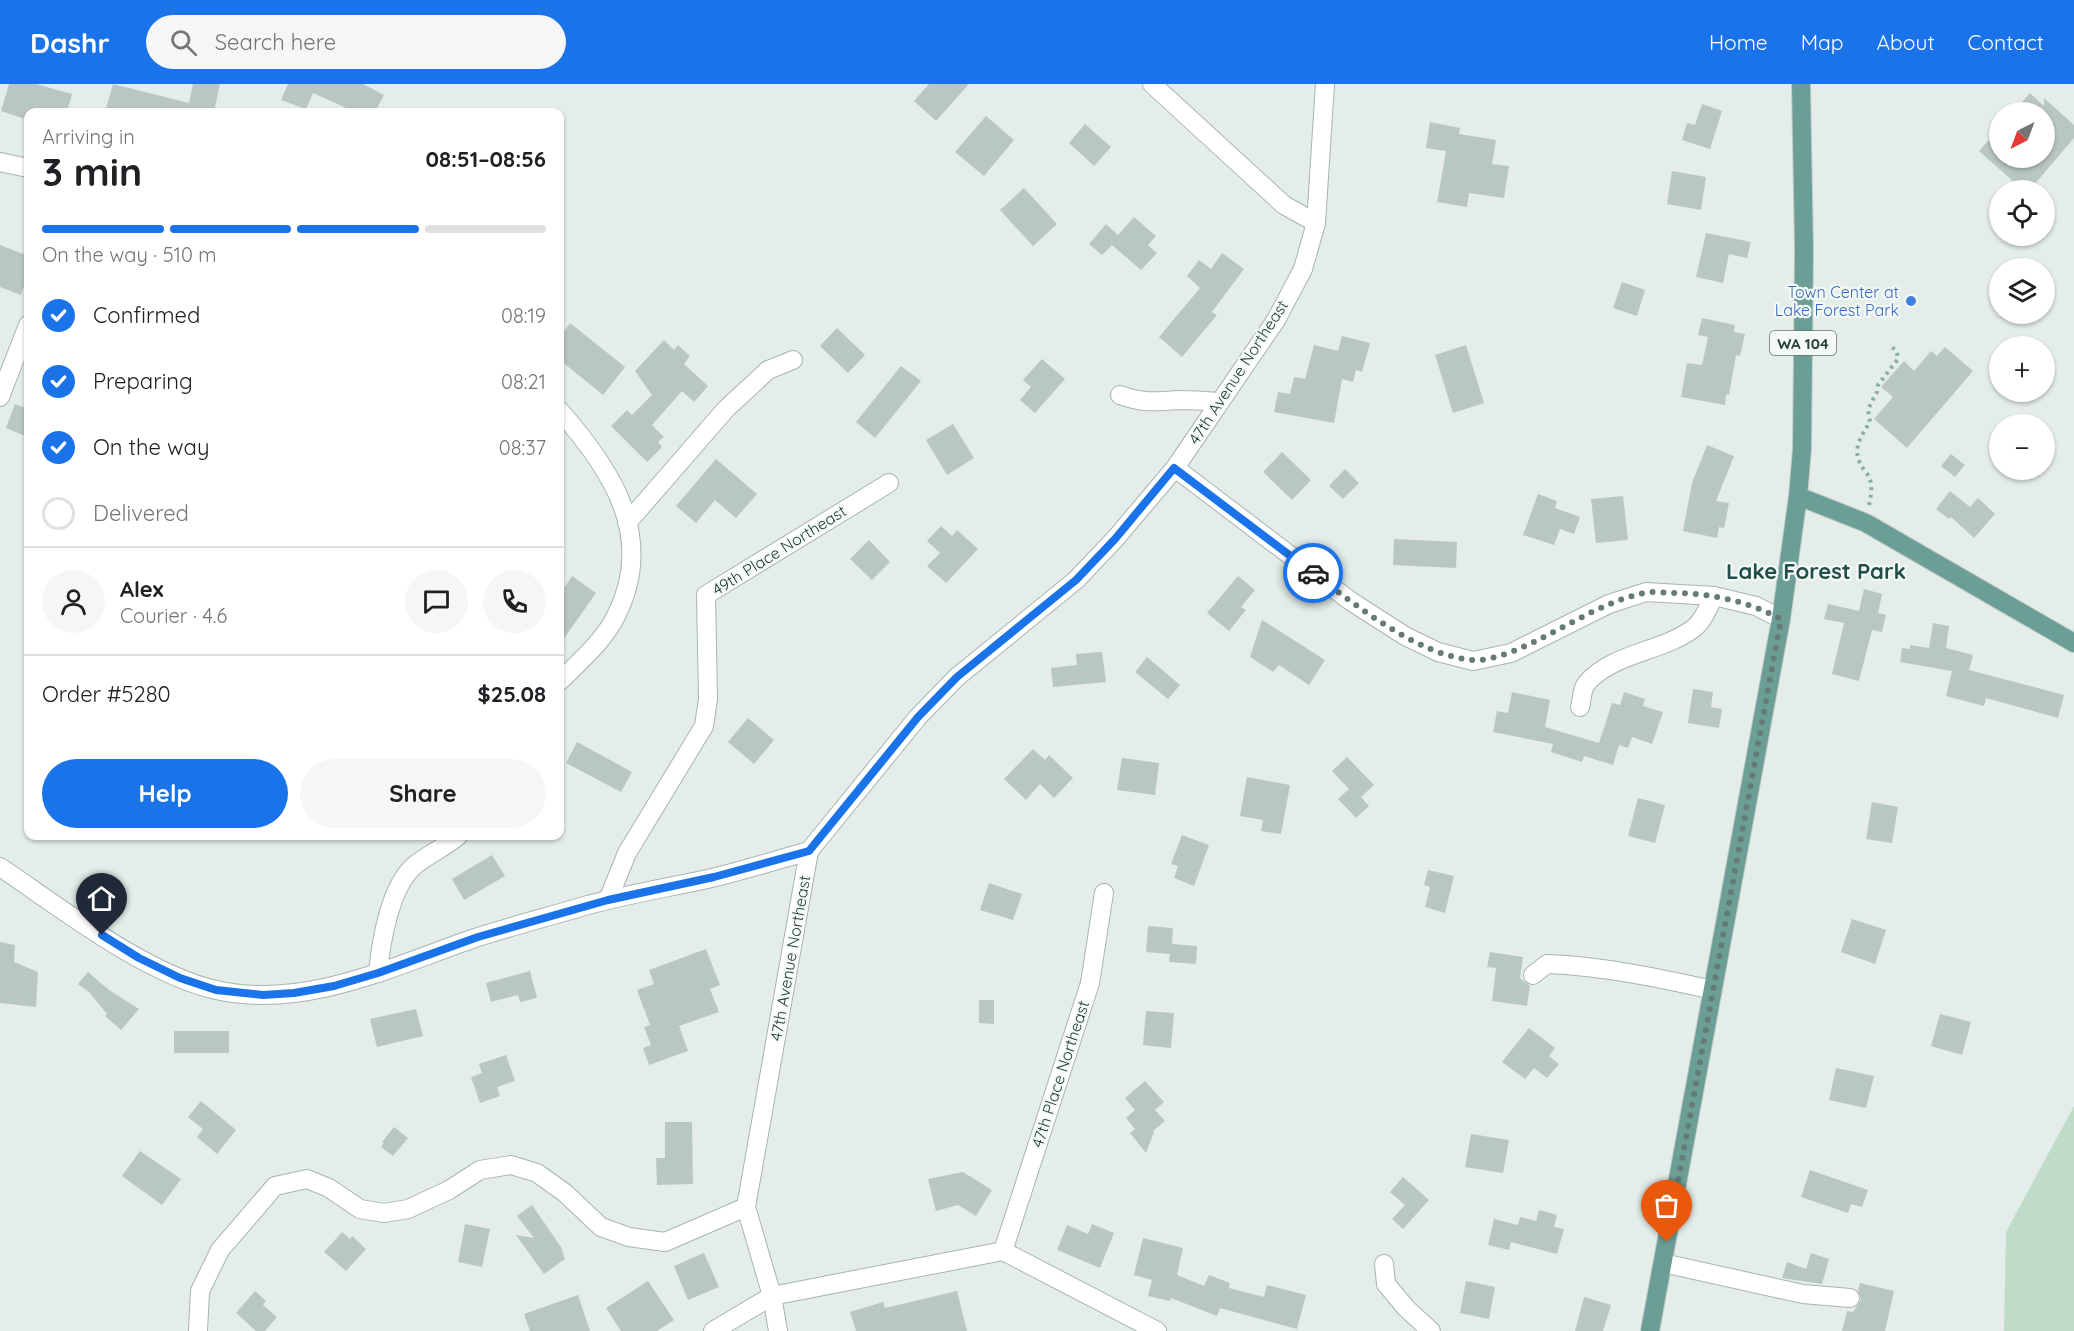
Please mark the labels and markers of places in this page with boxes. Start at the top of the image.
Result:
place label: Town Center at Lake Forest Park [1775,282,1899,320]
marker: Town Center at Lake Forest Park [1904,294,1918,308]
pin [76,873,127,935]
pin [1641,1180,1692,1242]

